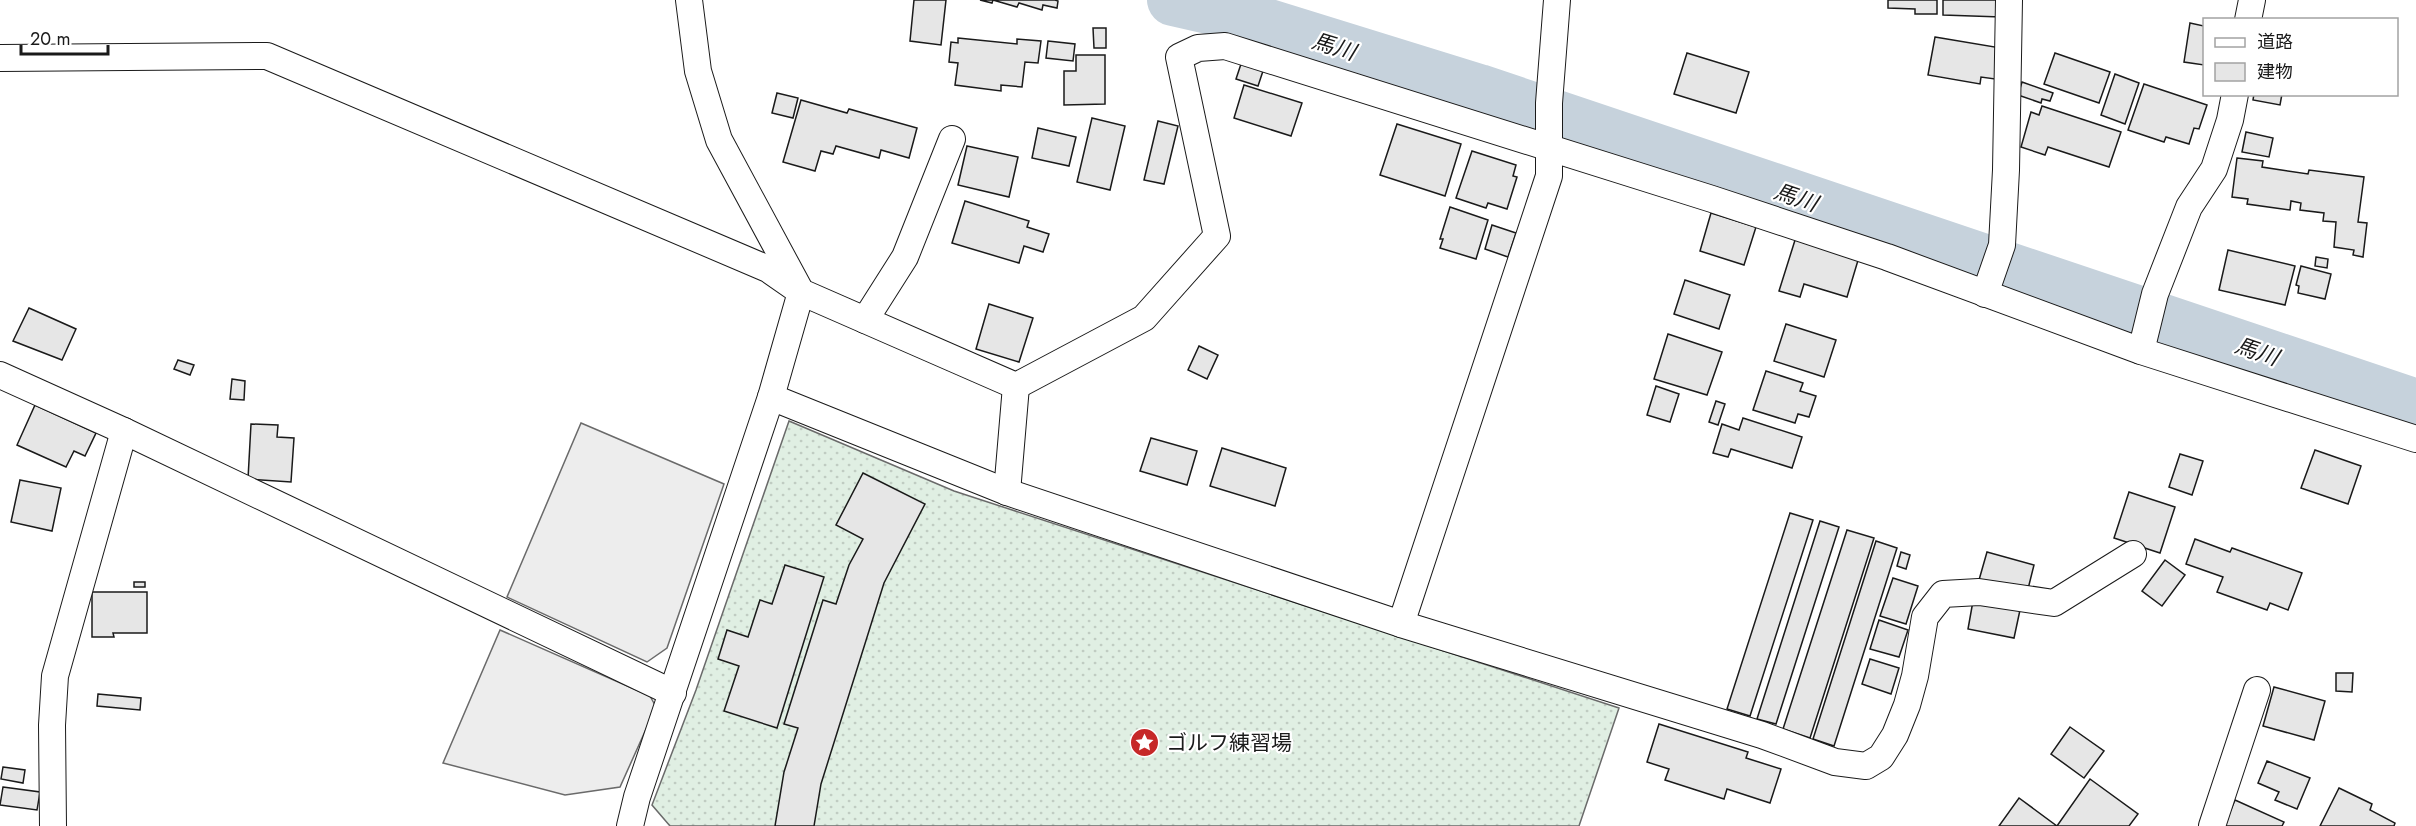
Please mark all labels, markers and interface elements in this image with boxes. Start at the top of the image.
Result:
scale bar [21,18,108,56]
legend [2203,18,2398,96]
water label: 馬川 [1308,24,1362,68]
text: 20 m [30,26,70,52]
text: 道路 [2257,29,2293,55]
text: 建物 [2257,59,2293,85]
water label: 馬川 [1770,175,1824,220]
water label: 馬川 [2231,329,2285,374]
place icon: ゴルフ練習場 [1129,727,1161,759]
place label: ゴルフ練習場 [1166,728,1292,758]

